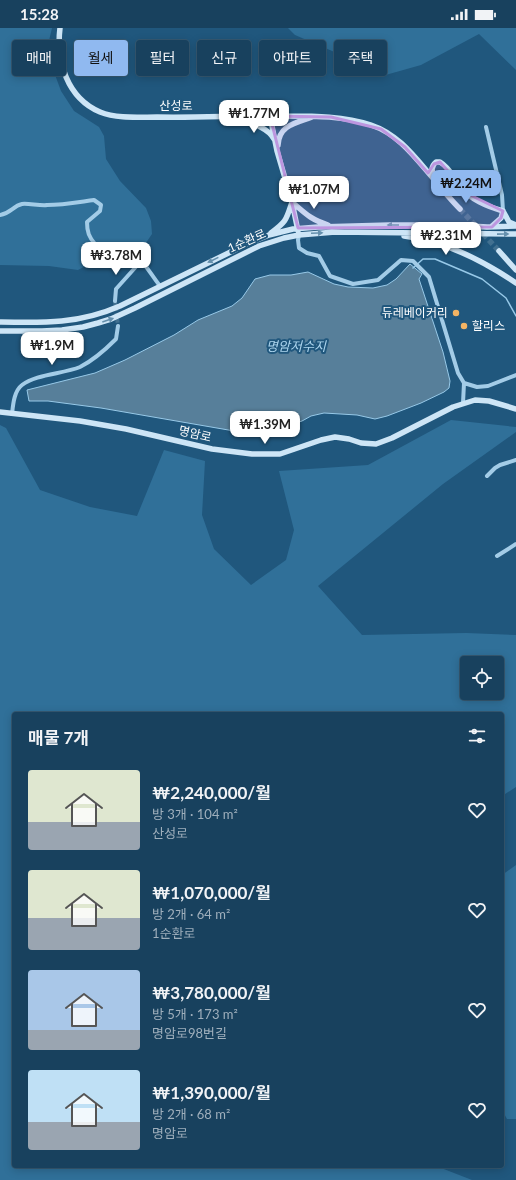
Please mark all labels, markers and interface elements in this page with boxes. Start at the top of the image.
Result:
text: 15:28 [20,5,59,23]
chip: 매매 [12,40,66,76]
chip: 월세 [74,40,128,76]
chip: 필터 [136,40,189,76]
chip: 신규 [197,40,251,76]
chip: 아파트 [259,40,326,76]
chip: 주택 [334,40,387,76]
street label: 산성로 [159,98,193,113]
pin: ₩1.77M [221,100,287,134]
text: ₩1.77M [228,105,280,121]
pin: ₩2.24M [433,170,499,204]
text: ₩2.24M [440,175,492,191]
pin: ₩1.07M [281,176,347,210]
text: ₩1.07M [288,181,340,197]
one-way arrow [387,222,399,229]
pin: ₩2.31M [413,222,479,256]
street label: 1순환로 [225,226,268,256]
text: ₩2.31M [420,227,472,243]
one-way arrow [311,230,323,237]
one-way arrow [497,231,510,237]
pin: ₩3.78M [83,242,149,276]
text: ₩3.78M [90,247,142,263]
one-way arrow [208,257,219,263]
place label: 듀레베이커리 [382,305,448,320]
marker: 듀레베이커리 [451,308,461,318]
one-way arrow [102,317,114,323]
place label: 할리스 [472,318,505,333]
marker: 할리스 [459,321,469,331]
pin: ₩1.9M [24,332,80,366]
text: ₩1.9M [30,337,74,353]
water label: 명암저수지 [266,338,327,354]
pin: ₩1.39M [232,411,298,445]
text: ₩1.39M [239,416,291,432]
street label: 명암로 [177,422,213,445]
map controls [460,656,504,700]
button: locate [460,656,504,700]
icon: filters [466,725,488,747]
text: 매물 7개 [28,727,89,748]
text: ₩2,240,000/월 [152,782,271,803]
icon: home [60,786,108,834]
icon: heart [466,799,488,821]
text: 방 3개 · 104 m² [152,806,238,822]
text: 산성로 [152,825,188,841]
text: ₩1,070,000/월 [152,882,271,903]
icon: home [60,886,108,934]
icon: heart [466,899,488,921]
text: 방 2개 · 64 m² [152,906,230,922]
text: 1순환로 [152,925,195,941]
text: ₩3,780,000/월 [152,982,271,1003]
icon: home [60,986,108,1034]
icon: heart [466,999,488,1021]
text: 방 5개 · 173 m² [152,1006,238,1022]
text: 명암로98번길 [152,1025,227,1041]
text: ₩1,390,000/월 [152,1082,271,1103]
icon: home [60,1086,108,1134]
icon: heart [466,1099,488,1121]
text: 방 2개 · 68 m² [152,1106,230,1122]
text: 명암로 [152,1125,188,1141]

